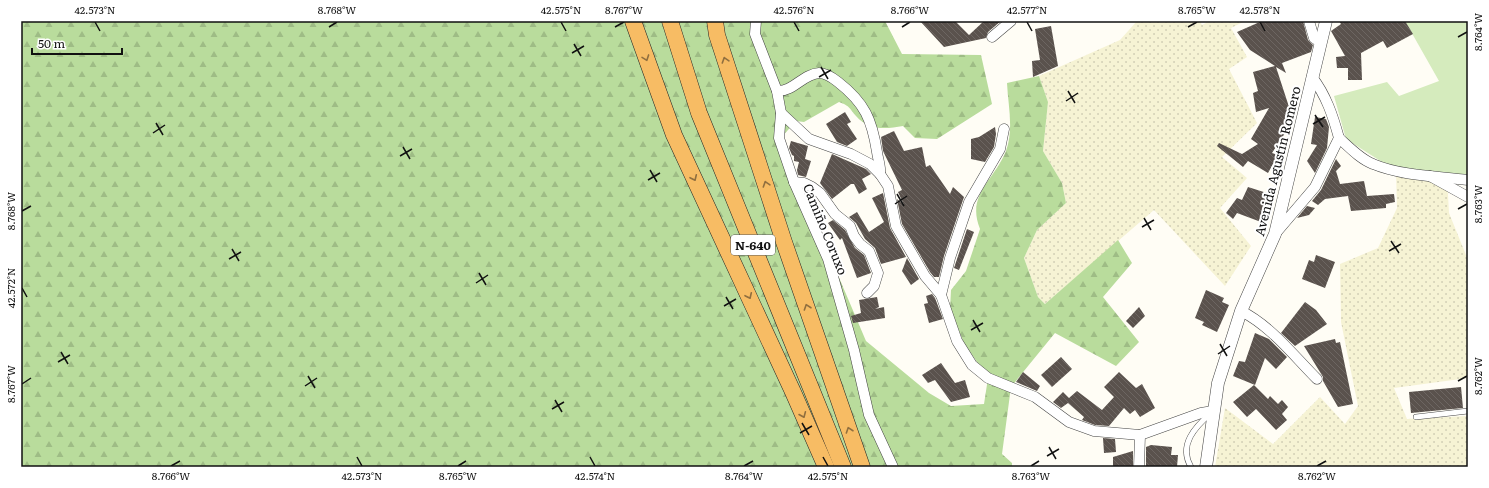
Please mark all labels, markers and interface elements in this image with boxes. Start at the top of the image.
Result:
text: 42.573°N [75,2,115,17]
text: 8.768°W [318,2,356,17]
text: 42.575°N [541,2,581,17]
text: 8.767°W [605,2,643,17]
text: 42.576°N [773,2,815,17]
text: 8.766°W [891,2,929,17]
text: 42.577°N [1007,2,1047,17]
text: 8.765°W [1178,2,1216,17]
text: 42.578°N [1239,2,1281,17]
text: 8.764°W [1470,13,1485,51]
scale bar [32,30,122,56]
text: 50 m [38,34,65,52]
one-way arrow [642,54,650,61]
one-way arrow [722,57,730,64]
street label: Avenida Agustín Romero [1249,84,1305,238]
one-way arrow [690,175,698,182]
street label: Camiño Coruxo [799,180,853,278]
one-way arrow [762,181,770,188]
text: 8.763°W [1470,185,1485,223]
text: 8.768°W [3,192,18,230]
road number: N-640 [731,235,775,255]
text: 42.572°N [3,268,18,308]
one-way arrow [744,292,752,300]
one-way arrow [803,304,811,311]
text: 8.762°W [1470,357,1485,395]
text: 8.767°W [3,365,18,403]
one-way arrow [798,410,806,418]
one-way arrow [845,427,854,434]
text: 8.766°W [152,468,190,483]
text: 42.573°N [342,468,382,483]
text: 8.765°W [439,468,477,483]
text: 42.574°N [575,468,615,483]
text: 8.764°W [725,468,763,483]
text: 42.575°N [808,468,848,483]
text: 8.763°W [1012,468,1050,483]
text: 8.762°W [1298,468,1336,483]

